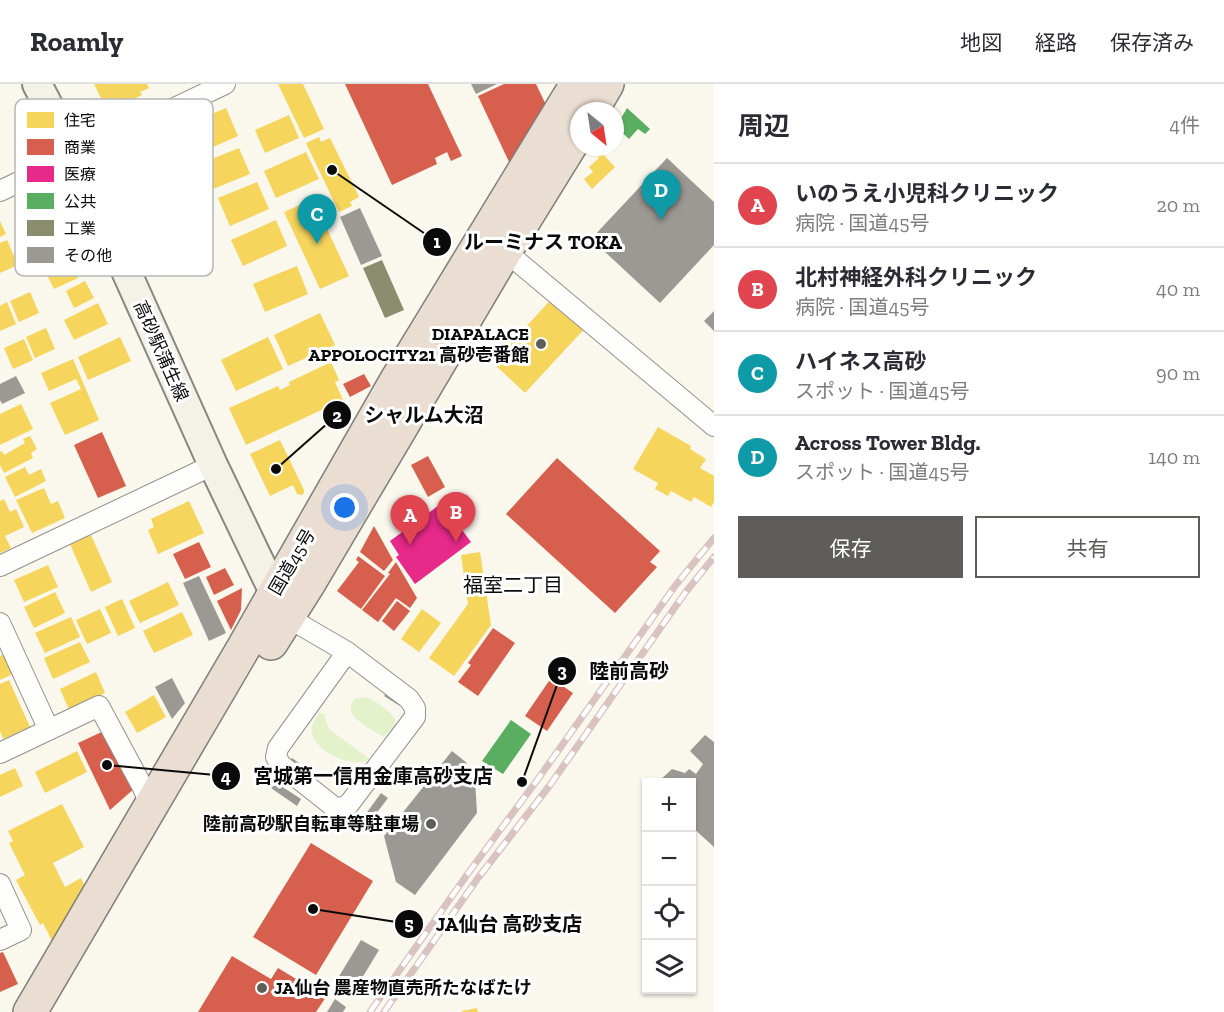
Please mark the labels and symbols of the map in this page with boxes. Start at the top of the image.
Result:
legend [15,99,213,276]
north arrow [570,102,624,156]
text: 住宅 [64,111,96,130]
text: 商業 [64,138,96,157]
text: 医療 [64,165,96,184]
pin: D [642,170,680,220]
text: 公共 [64,192,96,211]
pin: C [298,194,336,244]
text: 工業 [64,219,96,238]
callout: ルーミナス TOKA [422,223,634,261]
text: ルーミナス TOKA [464,230,622,254]
text: 1 [433,231,441,253]
text: その他 [64,246,112,265]
street label: 高砂駅蒲生線 [129,297,193,405]
place label: DIAPALACE APPOLOCITY21 高砂壱番館 [308,323,529,366]
marker: DIAPALACE APPOLOCITY21 高砂壱番館 [534,337,548,351]
callout: シャルム大沼 [322,396,496,434]
text: シャルム大沼 [364,403,484,427]
text: 2 [332,405,342,427]
pin: B [436,492,476,542]
your location [330,493,359,522]
pin: A [390,496,430,545]
street label: 国道45号 [264,525,320,599]
district label: 福室二丁目 [463,573,563,597]
callout: 陸前高砂 [547,652,681,690]
text: 陸前高砂 [589,659,669,683]
text: 3 [557,660,567,682]
callout: 宮城第一信用金庫高砂支店 [211,757,505,795]
text: 宮城第一信用金庫高砂支店 [253,764,493,788]
text: 4 [221,766,231,788]
place label: 陸前高砂駅自転車等駐車場 [203,813,419,835]
marker: 陸前高砂駅自転車等駐車場 [424,817,438,831]
callout: JA仙台 高砂支店 [394,905,595,943]
text: JA仙台 高砂支店 [436,912,582,936]
text: 5 [404,913,414,935]
place label: JA仙台 農産物直売所たなばたけ [274,977,532,999]
marker: JA仙台 農産物直売所たなばたけ [255,981,269,995]

